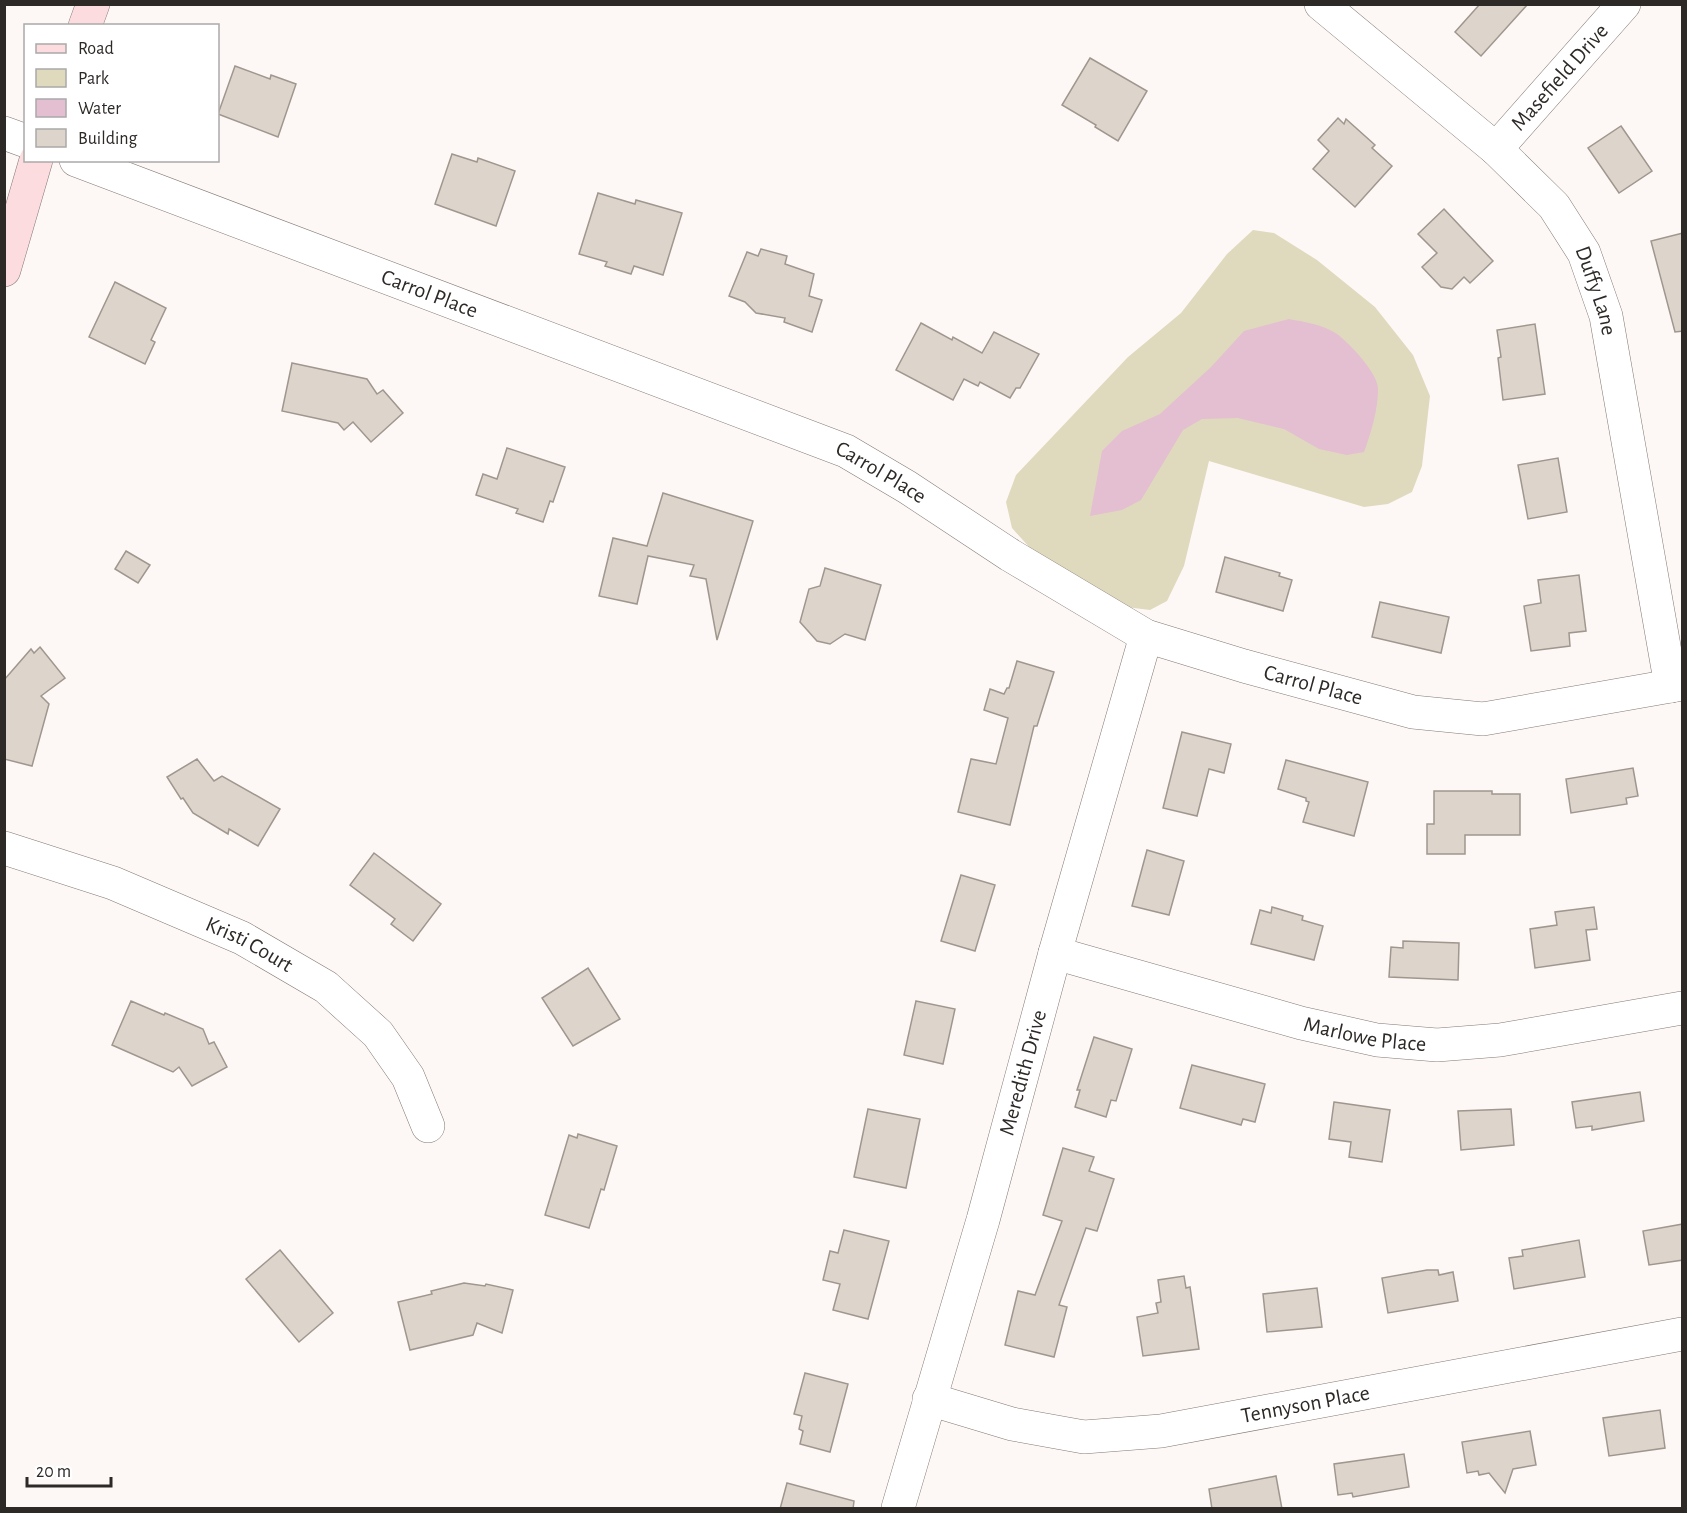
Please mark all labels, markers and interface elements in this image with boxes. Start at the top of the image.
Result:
street label: Masefield Drive [1507,19,1612,135]
legend [24,24,219,162]
text: Road [78,40,114,58]
text: Park [78,70,110,88]
text: Water [78,100,121,118]
text: Building [78,130,138,148]
street label: Duffy Lane [1571,243,1620,337]
street label: Carrol Place [378,265,481,322]
street label: Carrol Place [833,437,930,508]
street label: Carrol Place [1262,661,1365,709]
street label: Kristi Court [202,913,297,976]
street label: Meredith Drive [995,1007,1050,1138]
street label: Marlowe Place [1302,1013,1427,1055]
street label: Tennyson Place [1239,1381,1372,1427]
scale bar [27,1450,111,1488]
text: 20 m [36,1463,71,1481]

